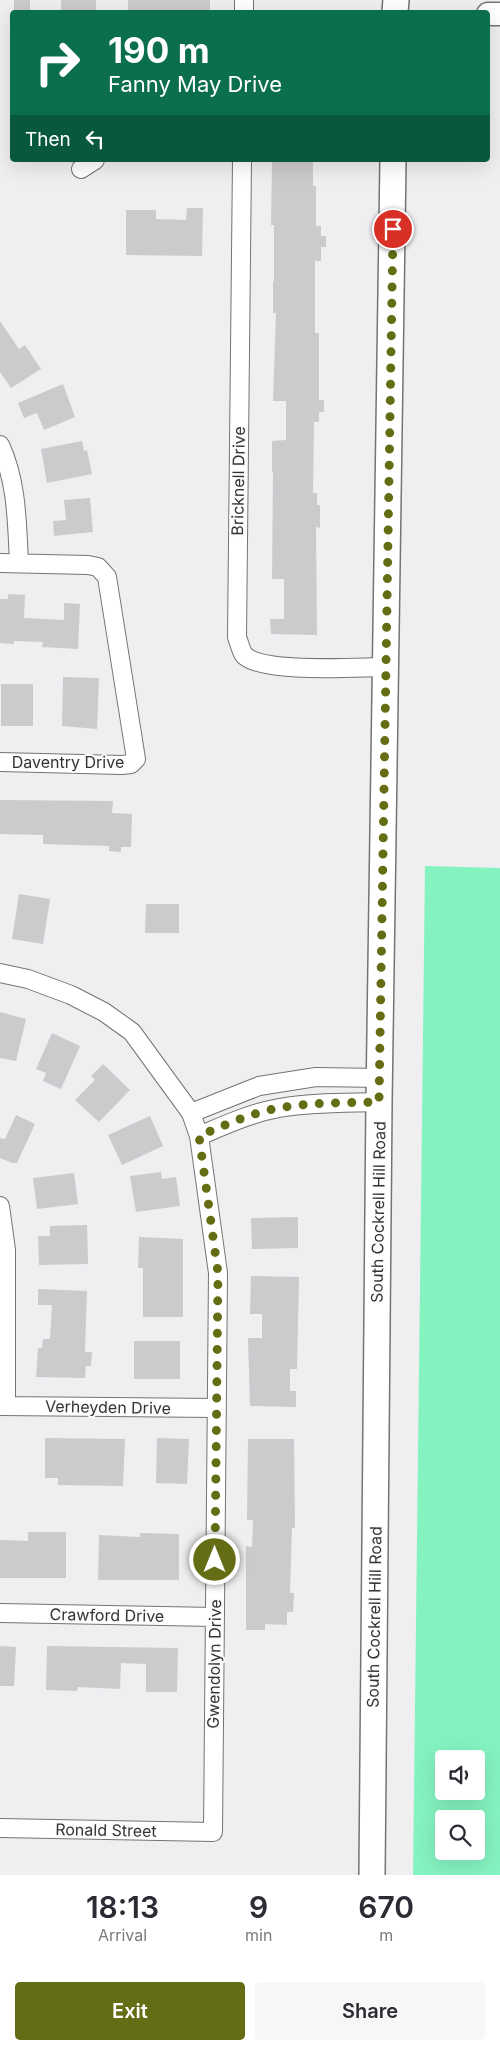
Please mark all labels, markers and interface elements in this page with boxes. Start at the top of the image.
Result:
text: 190 m [108,29,210,71]
icon: right [25,30,90,95]
text: Fanny May Drive [108,71,282,97]
icon: left [81,125,109,153]
text: Then [25,128,71,151]
pin [372,208,414,250]
icon: arrive [379,215,407,243]
street label: Bricknell Drive [227,426,249,536]
street label: Daventry Drive [12,752,124,772]
street label: South Cockrell Hill Road [366,1121,390,1303]
street label: Verheyden Drive [45,1396,171,1418]
street label: South Cockrell Hill Road [362,1526,386,1708]
position arrow [188,1533,240,1585]
street label: Gwendolyn Drive [203,1599,225,1729]
street label: Crawford Drive [50,1604,164,1626]
map controls [435,1750,485,1860]
button: sound [435,1750,485,1800]
button: search [435,1810,485,1860]
street label: Ronald Street [55,1819,157,1841]
text: 18:13 [86,1889,159,1925]
text: 9 [249,1889,268,1925]
text: 670 [358,1889,414,1925]
text: Arrival [98,1925,147,1945]
text: min [245,1925,272,1945]
text: m [379,1925,393,1945]
button: Exit [15,1982,245,2040]
button: Share [255,1982,485,2040]

